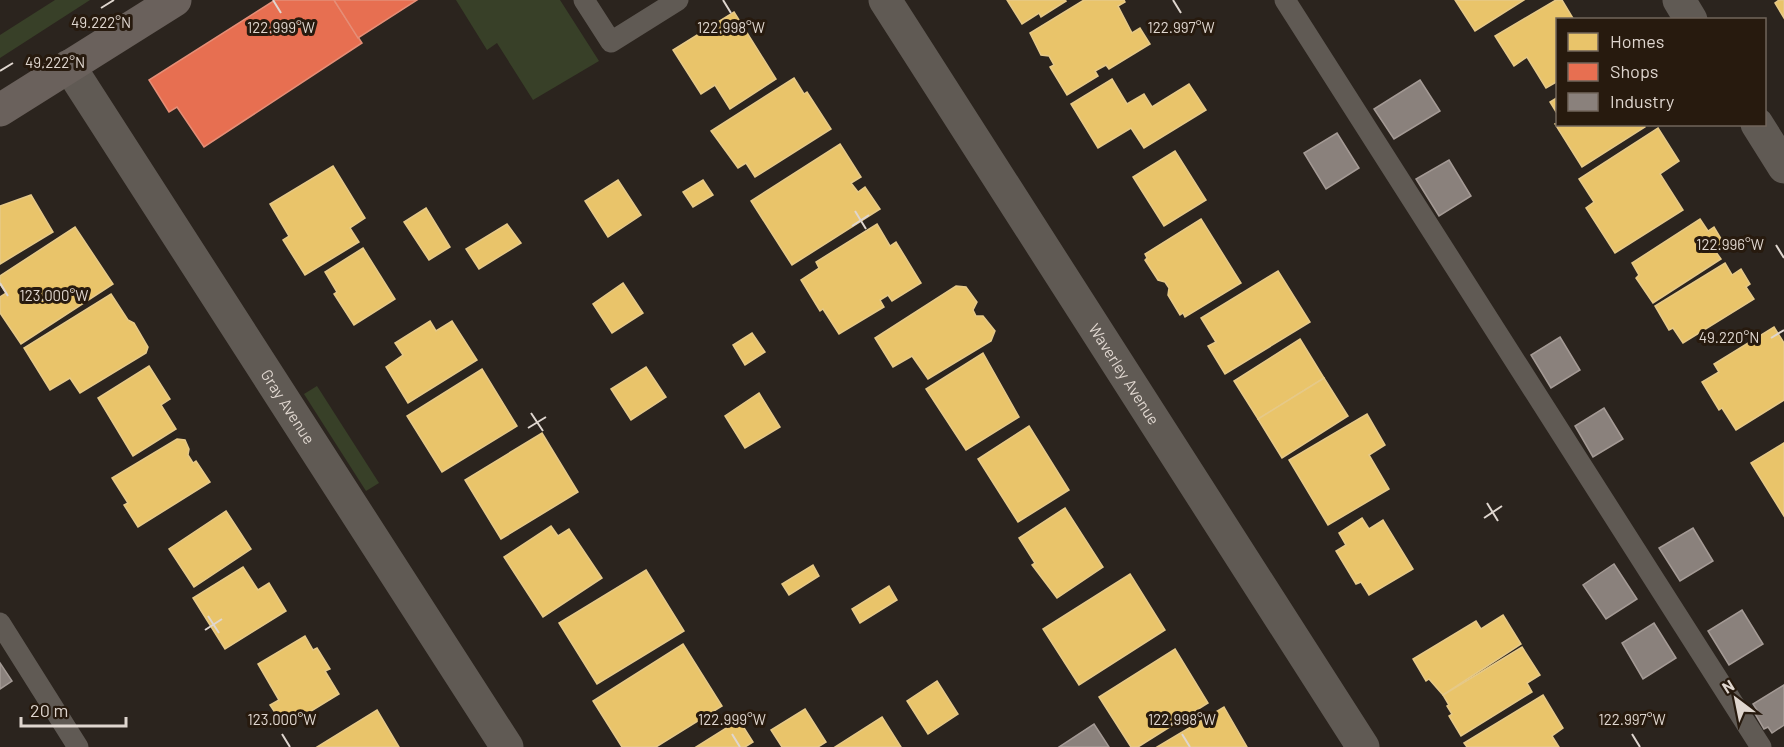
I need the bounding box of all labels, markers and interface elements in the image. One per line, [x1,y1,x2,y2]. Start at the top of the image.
text: 49.222°N [71,13,131,31]
text: 122.999°W [247,18,315,36]
text: 122.998°W [697,18,765,36]
text: 122.997°W [1147,18,1215,36]
legend [1556,18,1766,126]
text: Homes [1610,30,1664,52]
text: 49.222°N [25,53,85,71]
text: Shops [1610,60,1659,82]
text: Industry [1610,90,1674,112]
text: 122.996°W [1696,235,1764,253]
text: 123.000°W [20,286,88,304]
street label: Waverley Avenue [1085,320,1164,428]
text: 49.220°N [1699,328,1759,346]
street label: Gray Avenue [257,365,320,447]
north arrow [1706,669,1766,729]
text: N [1718,675,1737,697]
scale bar [21,690,126,728]
text: 20 m [30,699,68,721]
text: 123.000°W [248,710,316,728]
text: 122.999°W [698,710,766,728]
text: 122.998°W [1148,710,1216,728]
text: 122.997°W [1598,710,1666,728]

